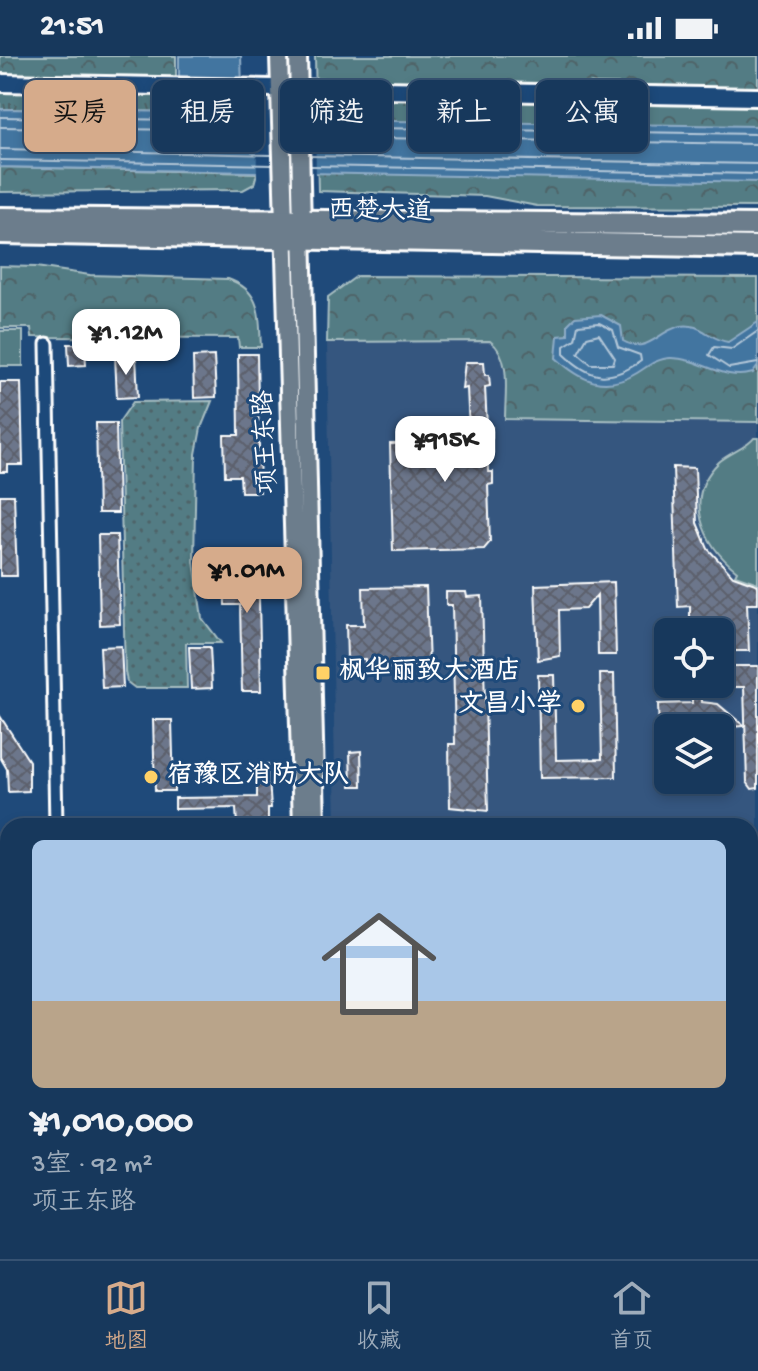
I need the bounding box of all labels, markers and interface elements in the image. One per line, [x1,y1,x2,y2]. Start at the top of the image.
text: 21:51 [40,11,104,46]
chip: 买房 [24,80,136,152]
chip: 租房 [152,80,264,152]
chip: 筛选 [280,80,392,152]
chip: 新上 [408,80,520,152]
chip: 公寓 [536,80,648,152]
street label: 西楚大道 [328,195,432,229]
pin: ¥1.12M [61,309,191,377]
text: ¥1.12M [90,319,162,350]
street label: 项王东路 [248,389,286,495]
pin: ¥915K [389,416,501,484]
text: ¥915K [413,426,477,457]
pin: ¥1.01M [182,547,312,615]
text: ¥1.01M [210,557,284,588]
map controls [654,618,734,794]
button: locate [654,618,734,698]
place label: 枫华丽致大酒店 [339,656,521,689]
marker: 枫华丽致大酒店 [314,664,332,682]
place label: 文昌小学 [458,689,562,722]
marker: 文昌小学 [569,697,587,715]
button: layers [654,714,734,794]
place label: 宿豫区消防大队 [167,760,349,793]
marker: 宿豫区消防大队 [142,768,160,786]
icon: home [307,892,451,1036]
text: ¥1,010,000 [32,1104,193,1144]
text: 3室 · 92 m² [32,1151,153,1182]
text: 项王东路 [32,1189,136,1220]
tab: 地图 [104,1276,148,1356]
tab: 收藏 [357,1276,401,1356]
tab: 首页 [610,1276,654,1356]

